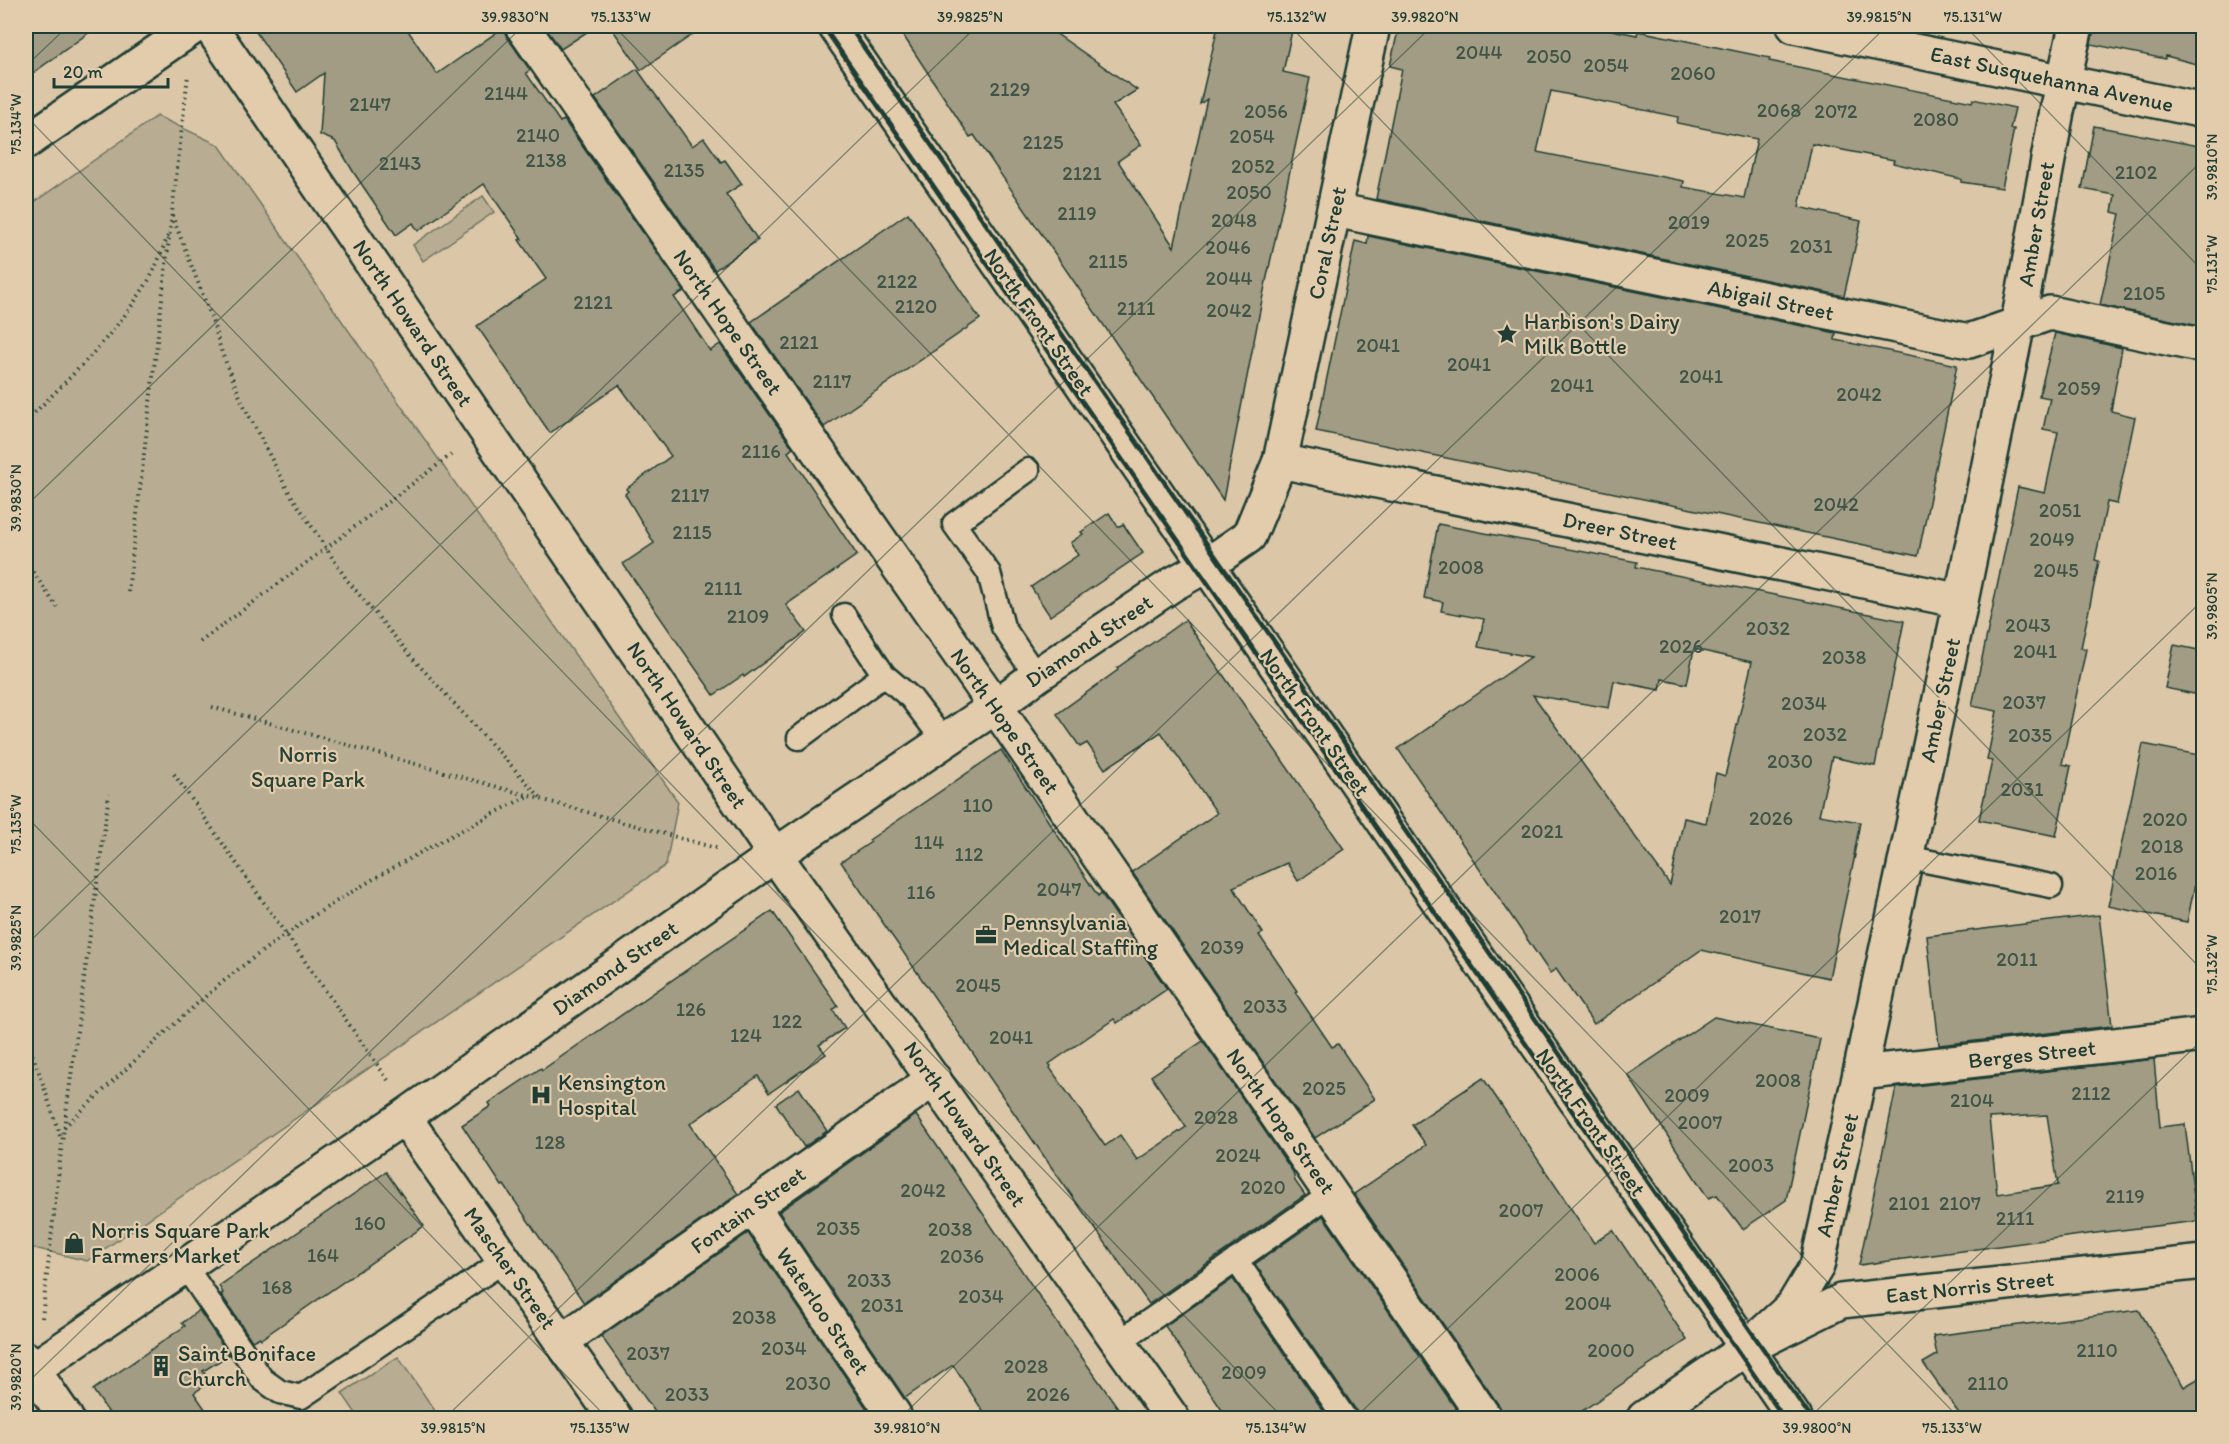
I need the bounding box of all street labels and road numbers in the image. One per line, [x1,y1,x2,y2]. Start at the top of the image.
street label: East Susquehanna Avenue [1928,40,2176,118]
street label: Amber Street [2012,159,2060,289]
street label: Coral Street [1302,184,1352,302]
street label: North Howard Street [347,234,479,412]
street label: North Front Street [978,243,1100,401]
street label: North Hope Street [668,244,788,400]
street label: Abigail Street [1706,273,1836,327]
street label: Dreer Street [1560,506,1680,556]
street label: Diamond Street [1020,589,1158,693]
street label: Amber Street [1914,635,1966,765]
street label: North Howard Street [621,636,753,814]
street label: North Hope Street [945,643,1065,799]
street label: North Front Street [1254,643,1376,801]
street label: Diamond Street [547,915,683,1021]
street label: Berges Street [1967,1034,2097,1074]
street label: North Howard Street [898,1036,1032,1212]
street label: North Hope Street [1221,1043,1341,1199]
street label: North Front Street [1530,1043,1652,1201]
street label: Amber Street [1810,1110,1864,1240]
street label: Fontain Street [685,1160,811,1260]
street label: Mascher Street [458,1202,562,1334]
street label: Waterloo Street [770,1242,876,1380]
street label: East Norris Street [1885,1265,2055,1309]

